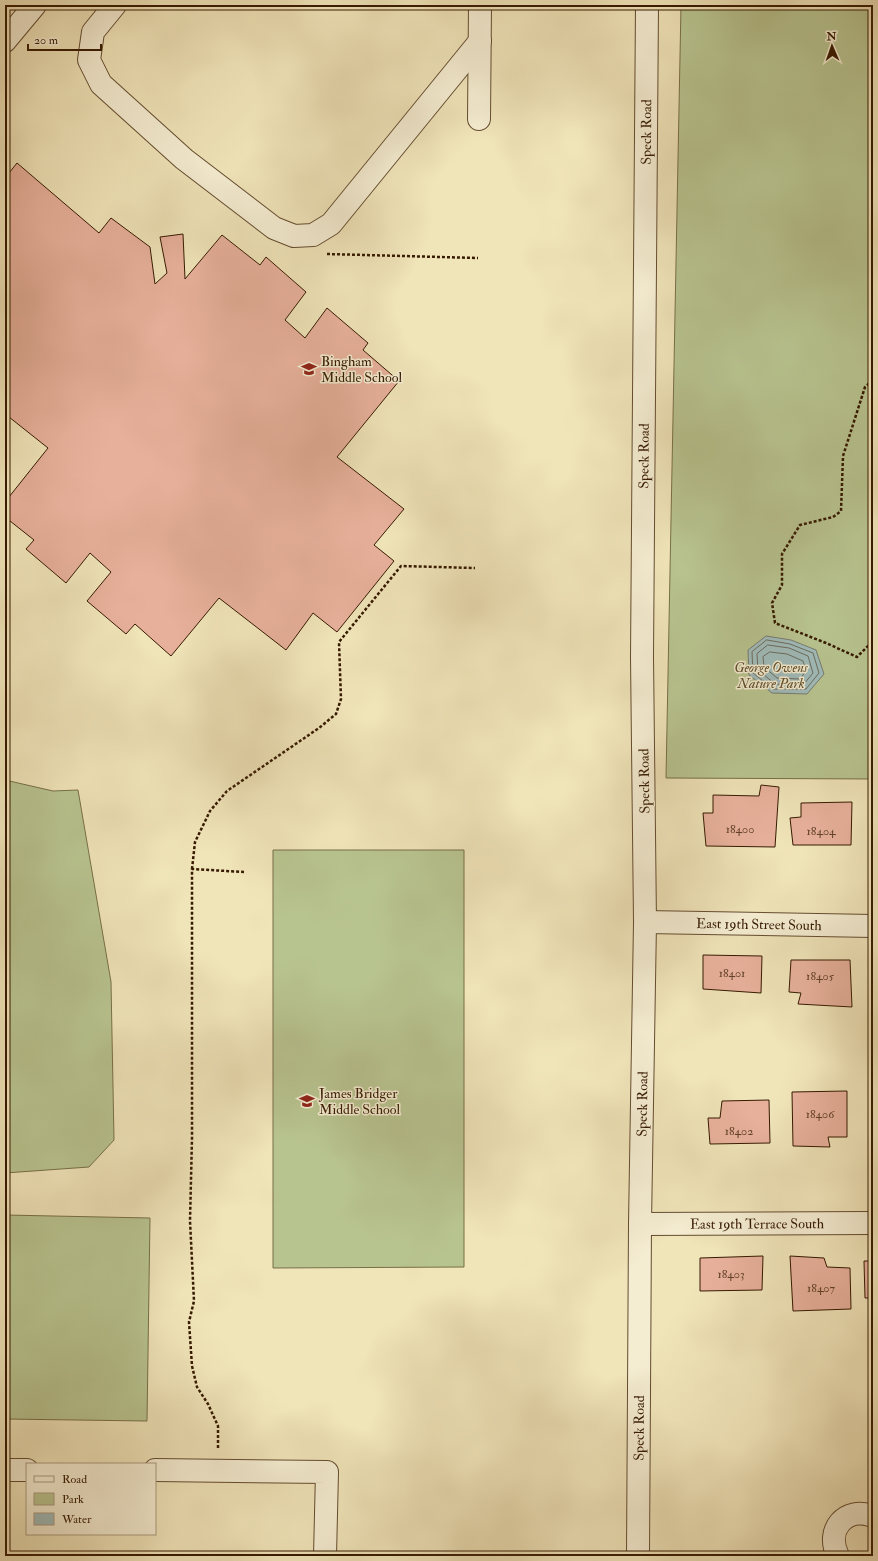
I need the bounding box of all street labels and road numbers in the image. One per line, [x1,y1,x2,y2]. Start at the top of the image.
street label: Speck Road [638,99,656,165]
street label: Speck Road [635,423,653,489]
street label: Speck Road [635,748,655,814]
street label: East 19th Street South [696,915,823,934]
street label: Speck Road [633,1071,652,1137]
street label: East 19th Terrace South [690,1215,825,1233]
street label: Speck Road [631,1395,649,1461]

